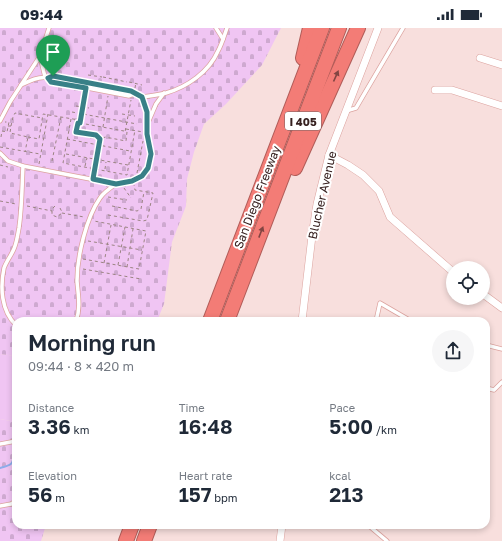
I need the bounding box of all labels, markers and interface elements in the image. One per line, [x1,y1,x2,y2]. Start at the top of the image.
text: 09:44 [20,5,63,23]
pin [36,35,70,76]
icon: arrive [42,41,64,63]
one-way arrow [333,70,339,81]
road number: I 405 [285,112,321,130]
street label: San Diego Freeway [230,143,284,251]
street label: Blucher Avenue [305,149,339,241]
one-way arrow [259,226,265,238]
map controls [446,261,490,305]
button: locate [446,261,490,305]
text: Morning run [28,329,156,356]
button: share [432,330,474,372]
text: 09:44 · 8 × 420 m [28,358,134,374]
text: Distance [28,401,74,414]
text: Time [179,401,205,414]
text: Pace [329,401,355,414]
text: 3.36 [28,414,71,438]
text: 16:48 [179,414,233,438]
text: 5:00 [329,414,373,438]
text: km [71,423,90,436]
text: /km [373,423,397,436]
text: Elevation [28,469,77,482]
text: Heart rate [179,469,232,482]
text: kcal [329,469,351,482]
text: 56 [28,482,52,506]
text: 157 [179,482,212,506]
text: 213 [329,482,363,506]
text: m [52,491,65,504]
text: bpm [212,491,238,504]

